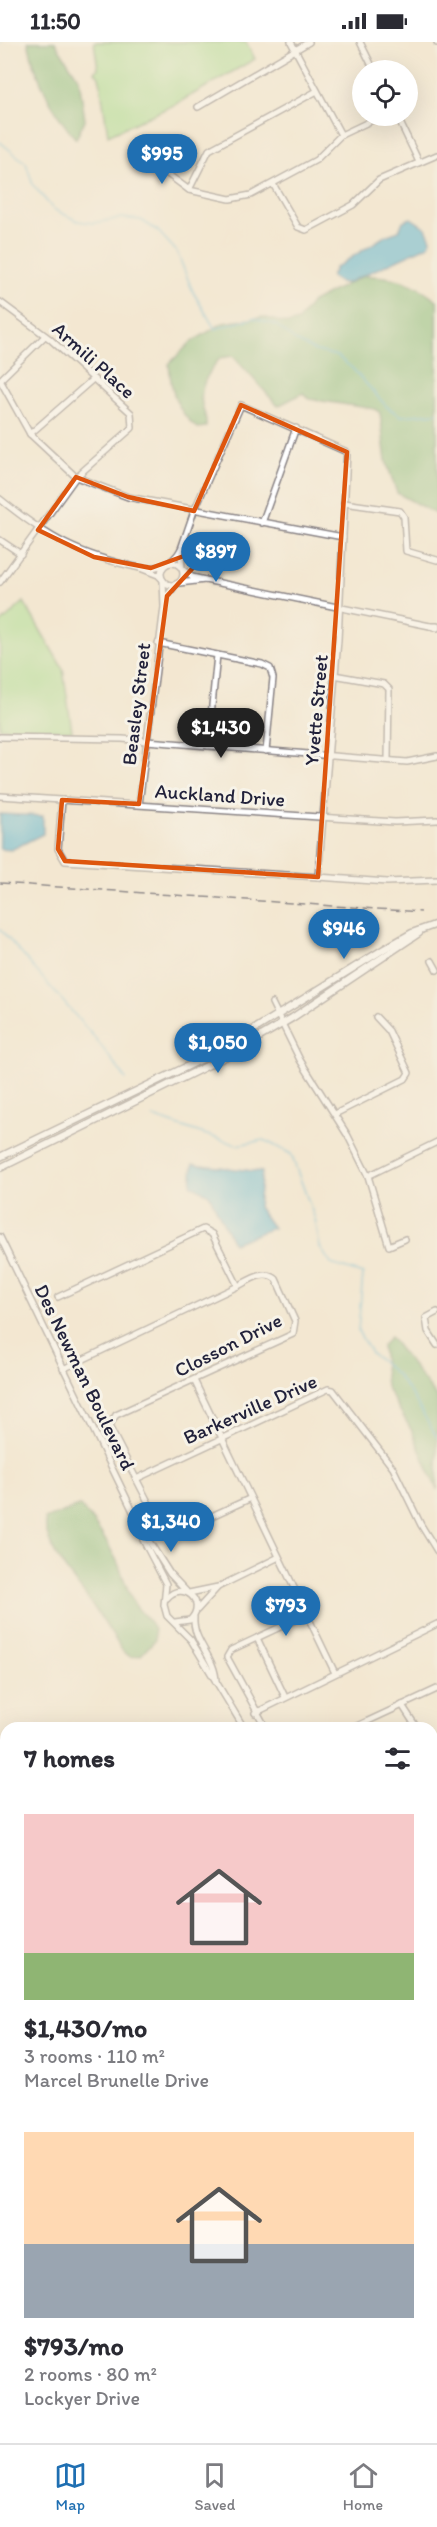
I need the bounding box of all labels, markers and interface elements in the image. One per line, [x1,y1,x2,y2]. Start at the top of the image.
text: 11:50 [30,8,81,35]
map controls [352,60,418,126]
button: locate [352,60,418,126]
pin: $995 [126,134,198,185]
text: $995 [141,141,183,165]
street label: Armili Place [48,317,140,403]
pin: $897 [180,532,252,583]
text: $897 [195,539,237,563]
street label: Beasley Street [117,641,155,767]
street label: Yvette Street [299,653,333,767]
pin: $1,430 [172,708,270,759]
text: $1,430 [191,715,251,739]
street label: Auckland Drive [154,778,286,812]
pin: $946 [308,909,380,960]
text: $946 [322,916,366,940]
pin: $1,050 [169,1023,267,1074]
text: $1,050 [188,1030,248,1054]
street label: Des Newman Boulevard [30,1280,141,1474]
street label: Closson Drive [170,1308,286,1382]
street label: Barkerville Drive [179,1369,321,1449]
pin: $1,340 [122,1502,220,1553]
text: $1,340 [141,1509,201,1533]
pin: $793 [250,1586,322,1637]
text: $793 [265,1593,307,1617]
text: 7 homes [24,1742,115,1774]
icon: filters [381,1742,414,1775]
icon: home [165,1853,273,1961]
text: $1,430/mo [24,2012,147,2044]
text: 3 rooms · 110 m² [24,2044,165,2068]
text: Marcel Brunelle Drive [24,2068,209,2092]
icon: home [165,2171,273,2279]
text: $793/mo [24,2330,124,2362]
text: 2 rooms · 80 m² [24,2362,157,2386]
text: Lockyer Drive [24,2386,140,2410]
tab: Map [54,2459,87,2514]
tab: Saved [194,2459,235,2514]
tab: Home [343,2459,383,2514]

